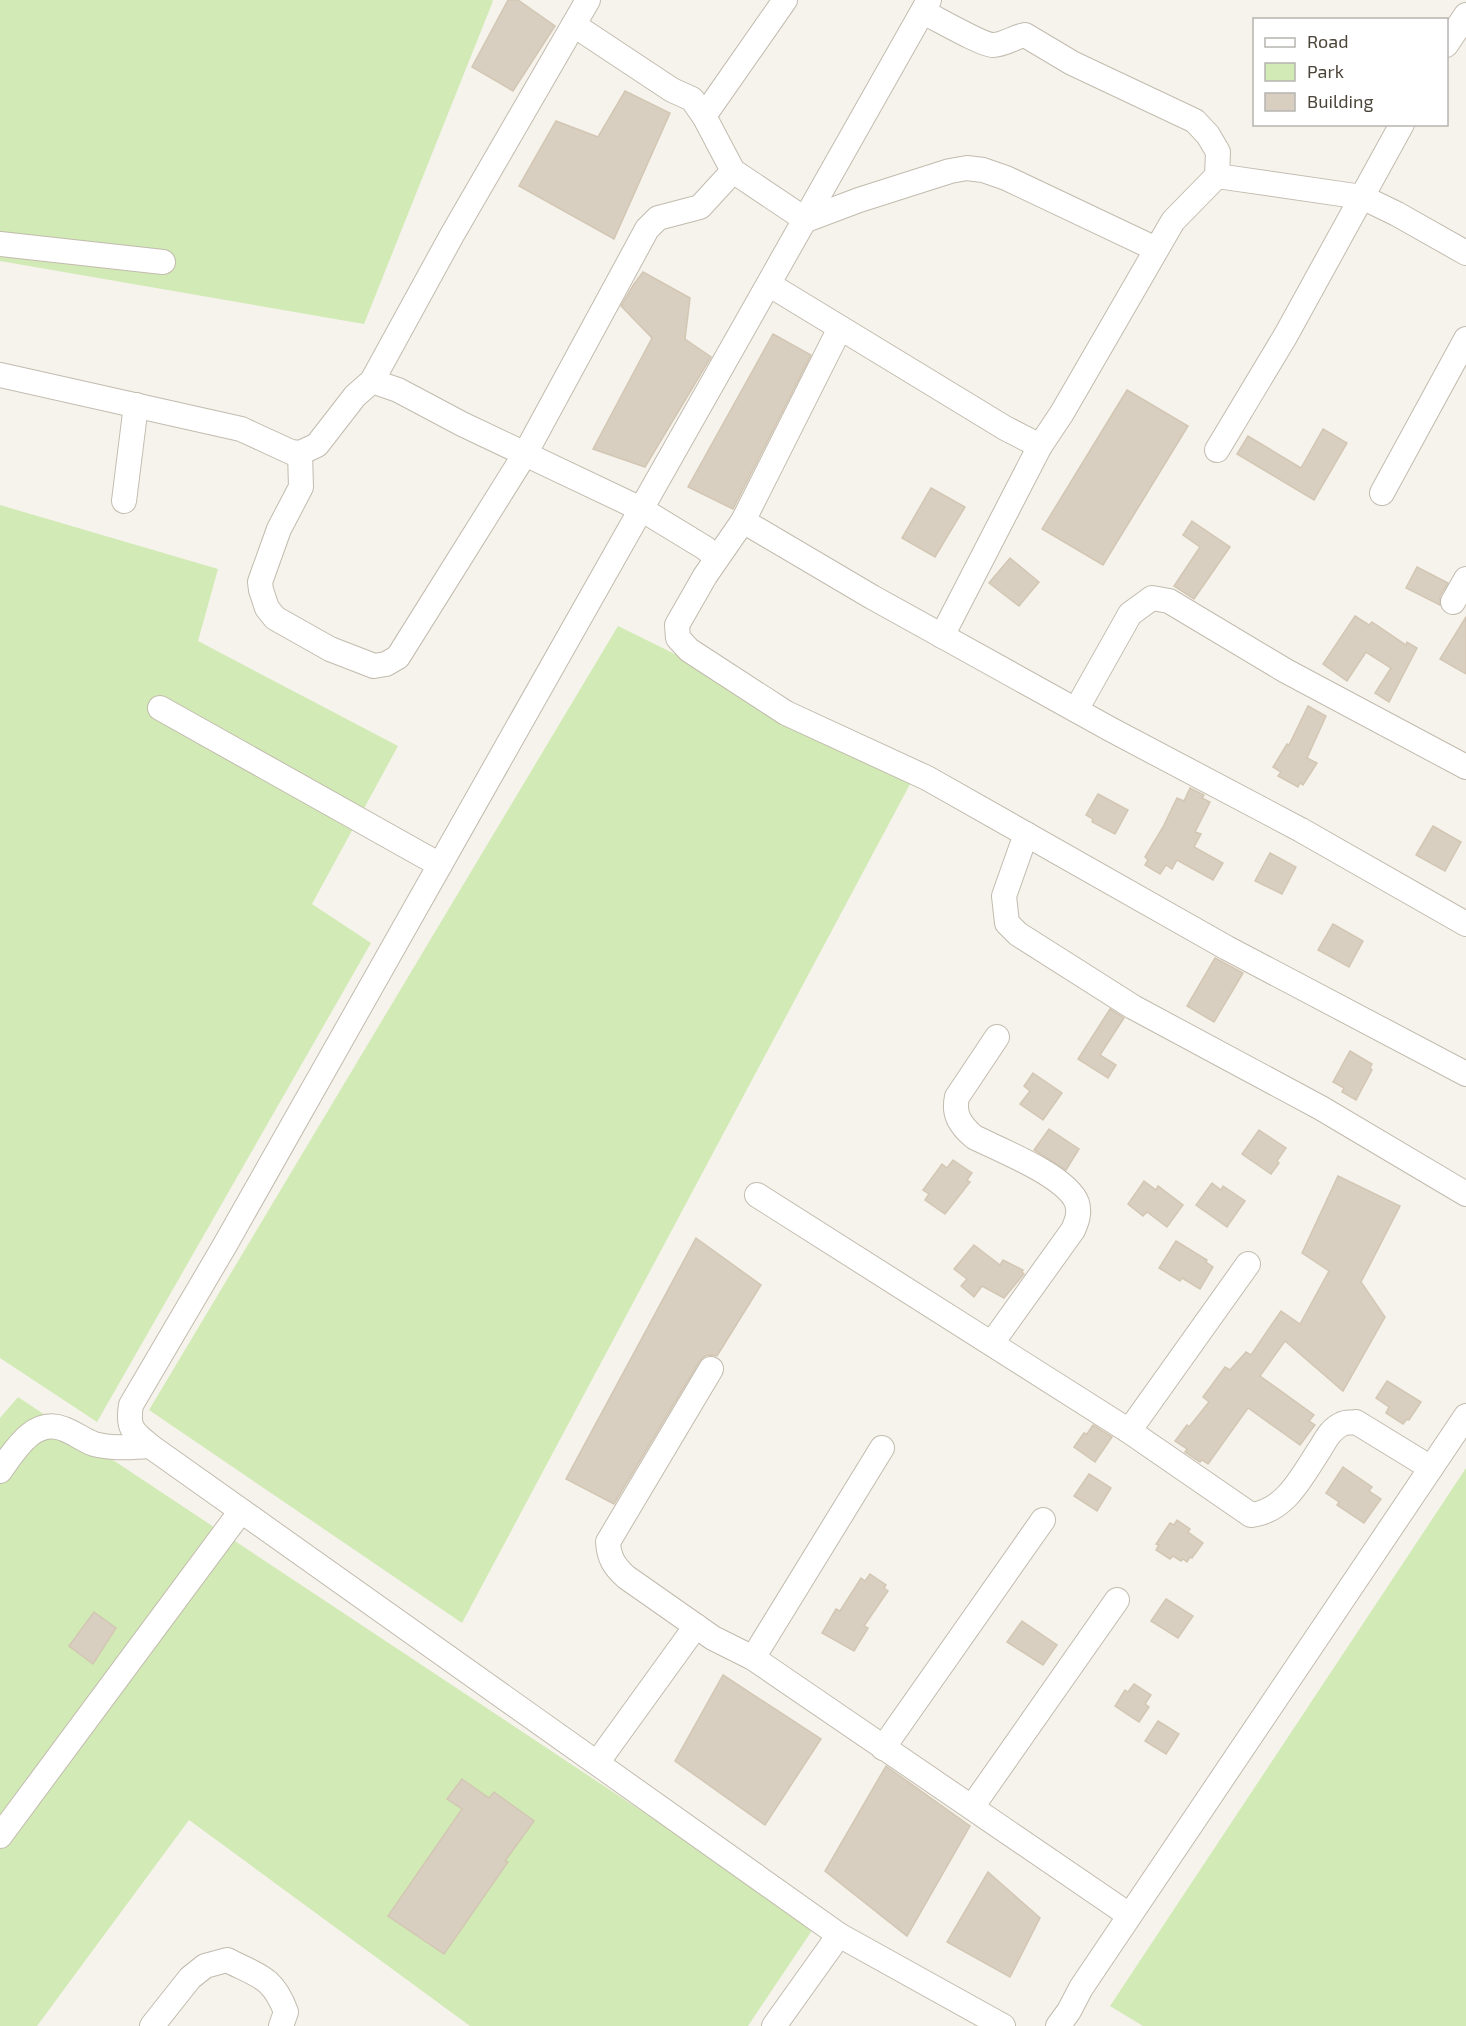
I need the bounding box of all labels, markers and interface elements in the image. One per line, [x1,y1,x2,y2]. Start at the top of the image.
legend [1253,18,1448,126]
text: Road [1307,30,1348,52]
text: Park [1307,60,1344,82]
text: Building [1307,90,1374,112]

